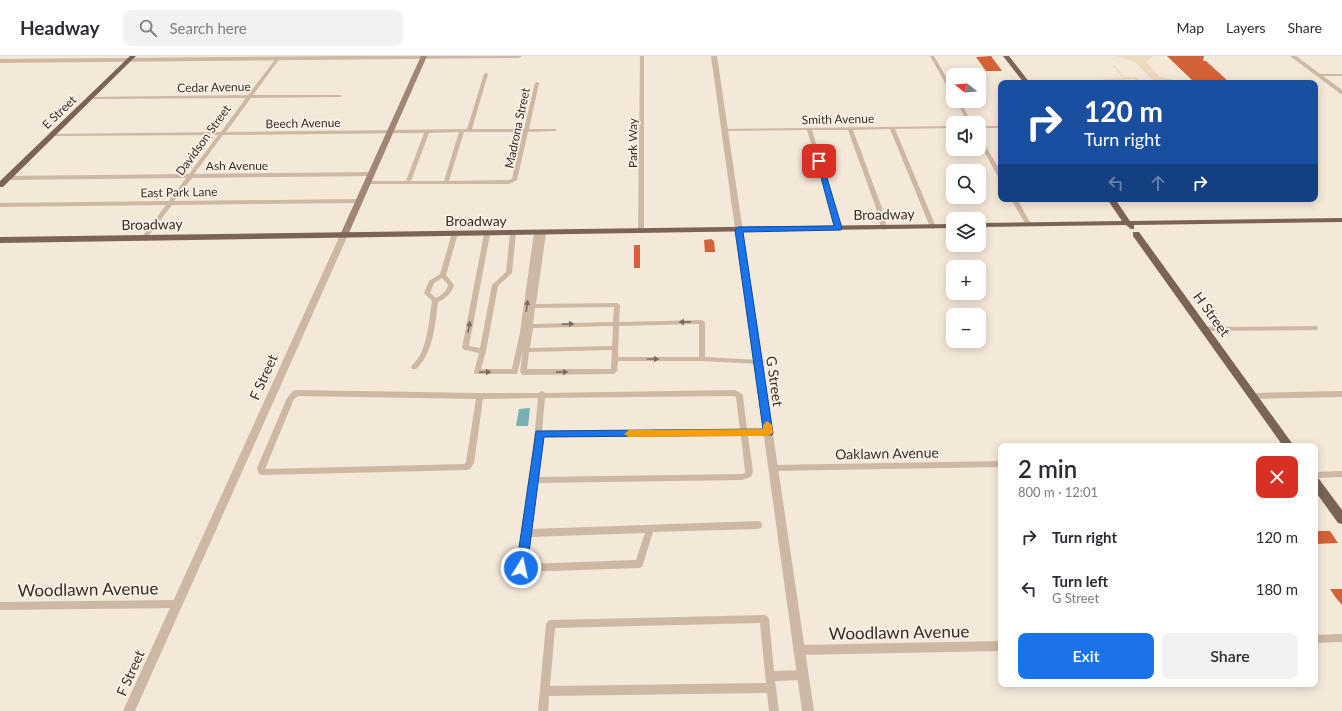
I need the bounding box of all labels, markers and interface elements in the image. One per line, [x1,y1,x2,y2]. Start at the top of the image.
search box [123,10,403,46]
text: Headway [20,16,99,39]
icon: search [137,17,159,39]
text: Search here [169,19,247,37]
text: Map [1176,19,1204,36]
text: Layers [1226,19,1266,36]
text: Share [1288,19,1322,36]
north arrow [946,68,986,108]
map controls [946,68,986,348]
street label: Cedar Avenue [177,79,251,95]
street label: Madrona Street [501,86,533,170]
street label: E Street [39,92,80,132]
text: 120 m [1084,94,1163,128]
icon: right [1018,96,1070,148]
street label: Davidson Street [172,101,234,178]
street label: Smith Avenue [802,111,874,127]
street label: Beech Avenue [265,115,341,131]
button: sound [946,116,986,156]
street label: Park Way [625,117,640,168]
text: Turn right [1084,128,1161,150]
pin [802,144,836,178]
icon: arrive [808,150,830,172]
street label: Ash Avenue [206,158,268,173]
button: search [946,164,986,204]
icon: left [1105,172,1127,194]
icon: ahead [1147,172,1169,194]
icon: right [1189,172,1211,194]
street label: East Park Lane [140,184,218,200]
street label: Broadway [853,205,916,223]
street label: Broadway [445,212,507,229]
button: layers [946,212,986,252]
street label: Broadway [121,215,184,233]
button: + [946,260,986,300]
street label: H Street [1190,288,1234,340]
one-way arrow [524,300,530,312]
button: − [946,308,986,348]
one-way arrow [678,319,691,325]
one-way arrow [466,321,472,333]
one-way arrow [562,321,574,328]
street label: F Street [245,352,281,402]
street label: G Street [763,355,787,407]
one-way arrow [647,356,660,362]
one-way arrow [556,368,568,375]
one-way arrow [479,369,492,375]
street label: Oaklawn Avenue [835,444,939,462]
text: 2 min [1018,454,1077,483]
button: close [1256,456,1298,498]
text: 800 m · 12:01 [1018,484,1098,500]
icon: right [1018,526,1040,548]
text: Turn right [1052,528,1117,546]
text: 120 m [1256,528,1298,546]
position arrow [500,547,542,589]
text: Turn left [1052,572,1108,590]
street label: Woodlawn Avenue [17,577,159,601]
icon: left [1018,578,1040,600]
text: 180 m [1256,580,1298,598]
text: G Street [1052,590,1099,606]
street label: Woodlawn Avenue [828,620,970,644]
button: Exit [1018,633,1154,679]
button: Share [1162,633,1298,679]
street label: F Street [112,648,148,698]

